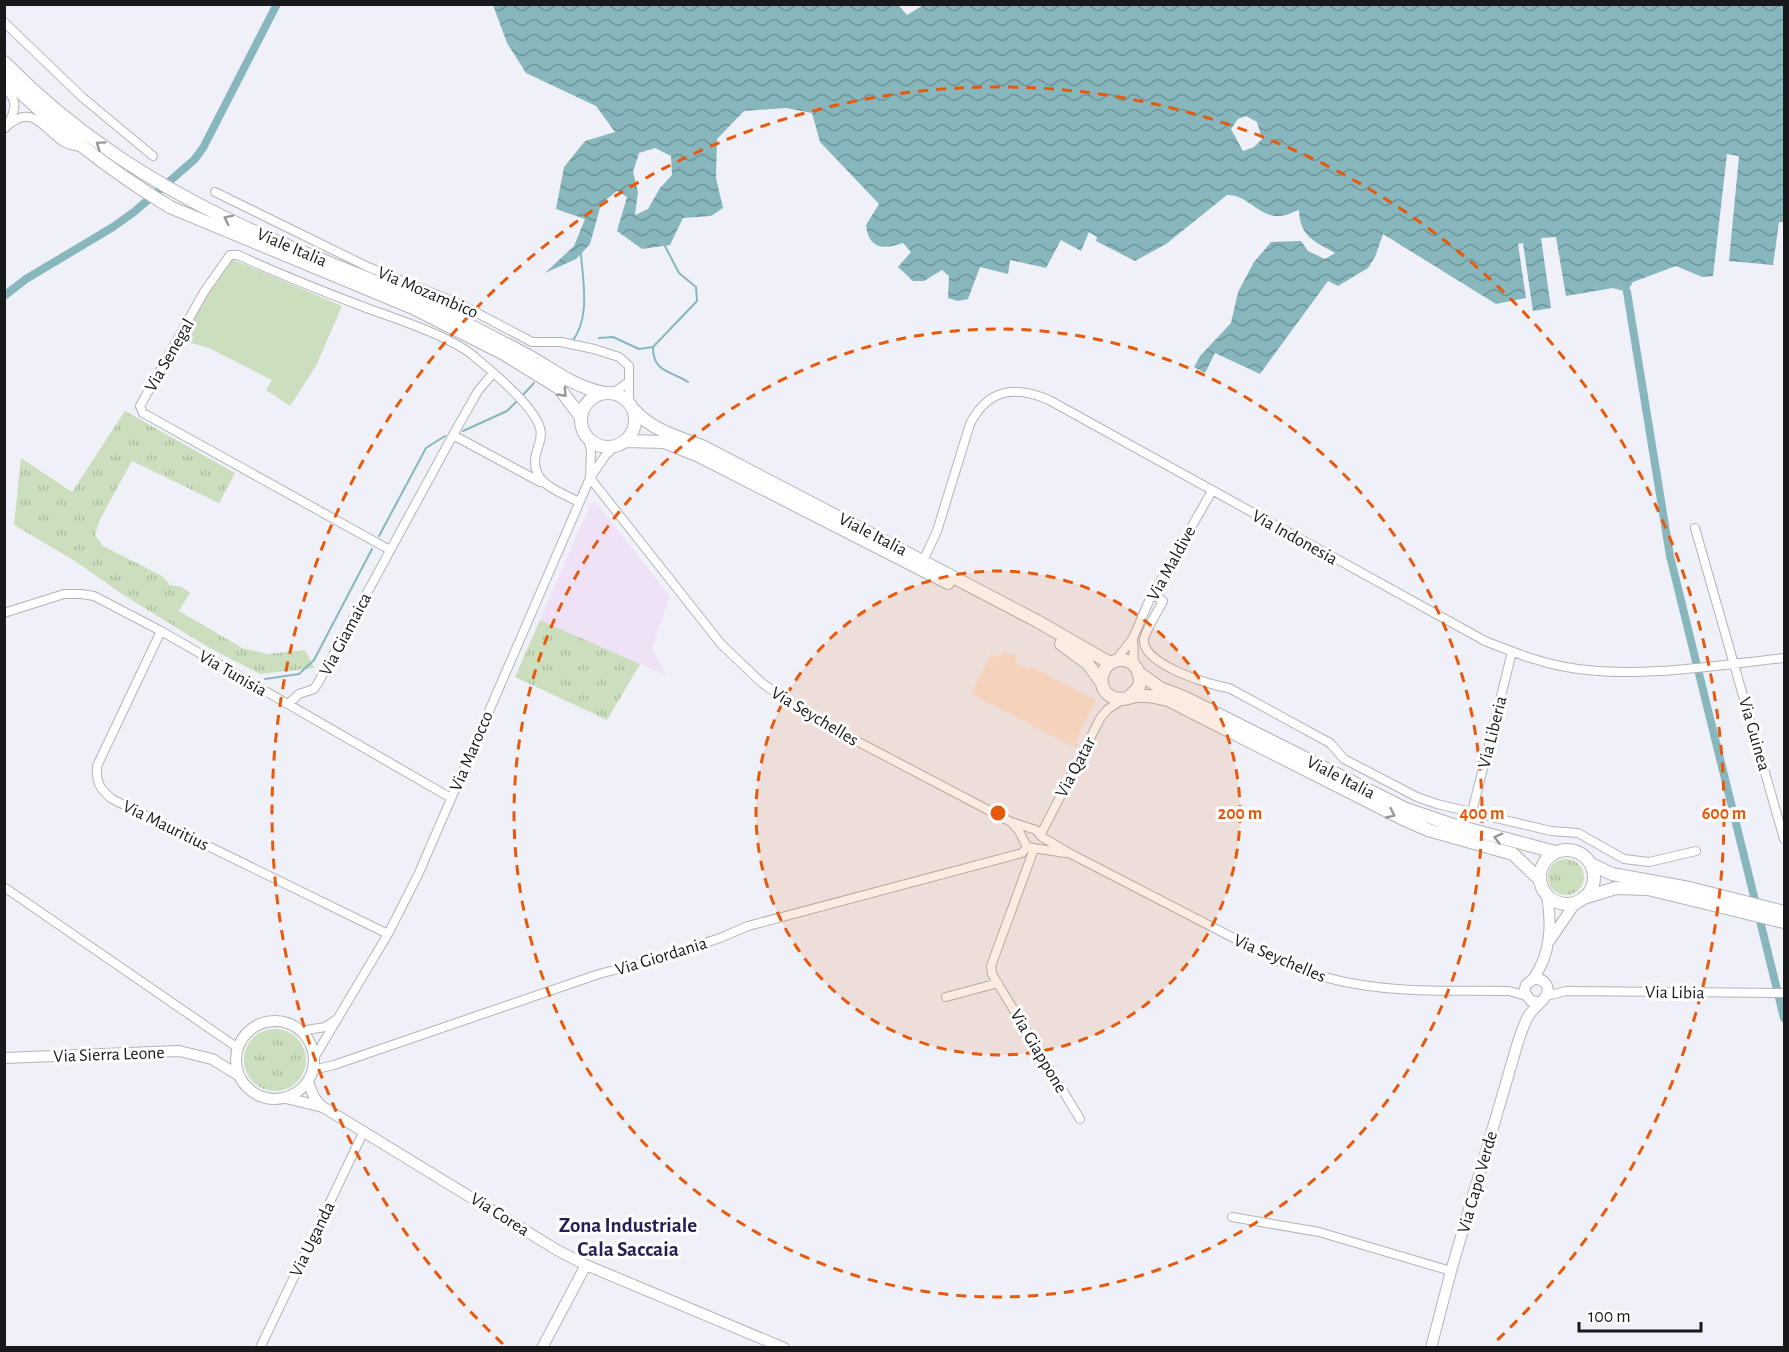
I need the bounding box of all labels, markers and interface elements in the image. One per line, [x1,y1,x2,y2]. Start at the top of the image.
one-way arrow [95,141,106,152]
one-way arrow [223,214,234,226]
street label: Viale Italia [254,225,329,271]
street label: Via Mozambico [375,264,481,322]
street label: Via Senegal [142,316,198,395]
one-way arrow [556,387,567,397]
street label: Via Indonesia [1249,507,1340,569]
street label: Viale Italia [835,510,910,560]
street label: Via Maldive [1144,523,1200,604]
street label: Via Giamaica [317,590,375,679]
street label: Via Tunisia [195,647,270,700]
street label: Via Seychelles [768,684,861,750]
street label: Via Liberia [1475,694,1511,770]
street label: Via Guinea [1735,695,1773,773]
street label: Via Marocco [447,708,497,794]
street label: Via Qatar [1053,734,1099,801]
street label: Viale Italia [1303,753,1378,803]
street label: Via Mauritius [120,797,211,854]
centre of rings [988,803,1008,823]
text: 200 m [1218,805,1262,823]
text: 400 m [1459,805,1505,823]
text: 600 m [1702,805,1746,823]
one-way arrow [1384,806,1395,818]
one-way arrow [1493,832,1503,845]
street label: Via Seychelles [1231,931,1328,986]
street label: Via Giordania [613,934,709,979]
street label: Via Libia [1645,983,1705,1003]
street label: Via Giappone [1006,1007,1070,1096]
street label: Via Sierra Leone [53,1044,165,1066]
street label: Via Capo Verde [1455,1129,1501,1235]
street label: Via Corea [467,1190,532,1240]
street label: Via Uganda [287,1199,339,1280]
district label: Zona Industriale Cala Saccaia [559,1215,697,1260]
scale bar [1579,1295,1700,1333]
text: 100 m [1588,1308,1631,1326]

